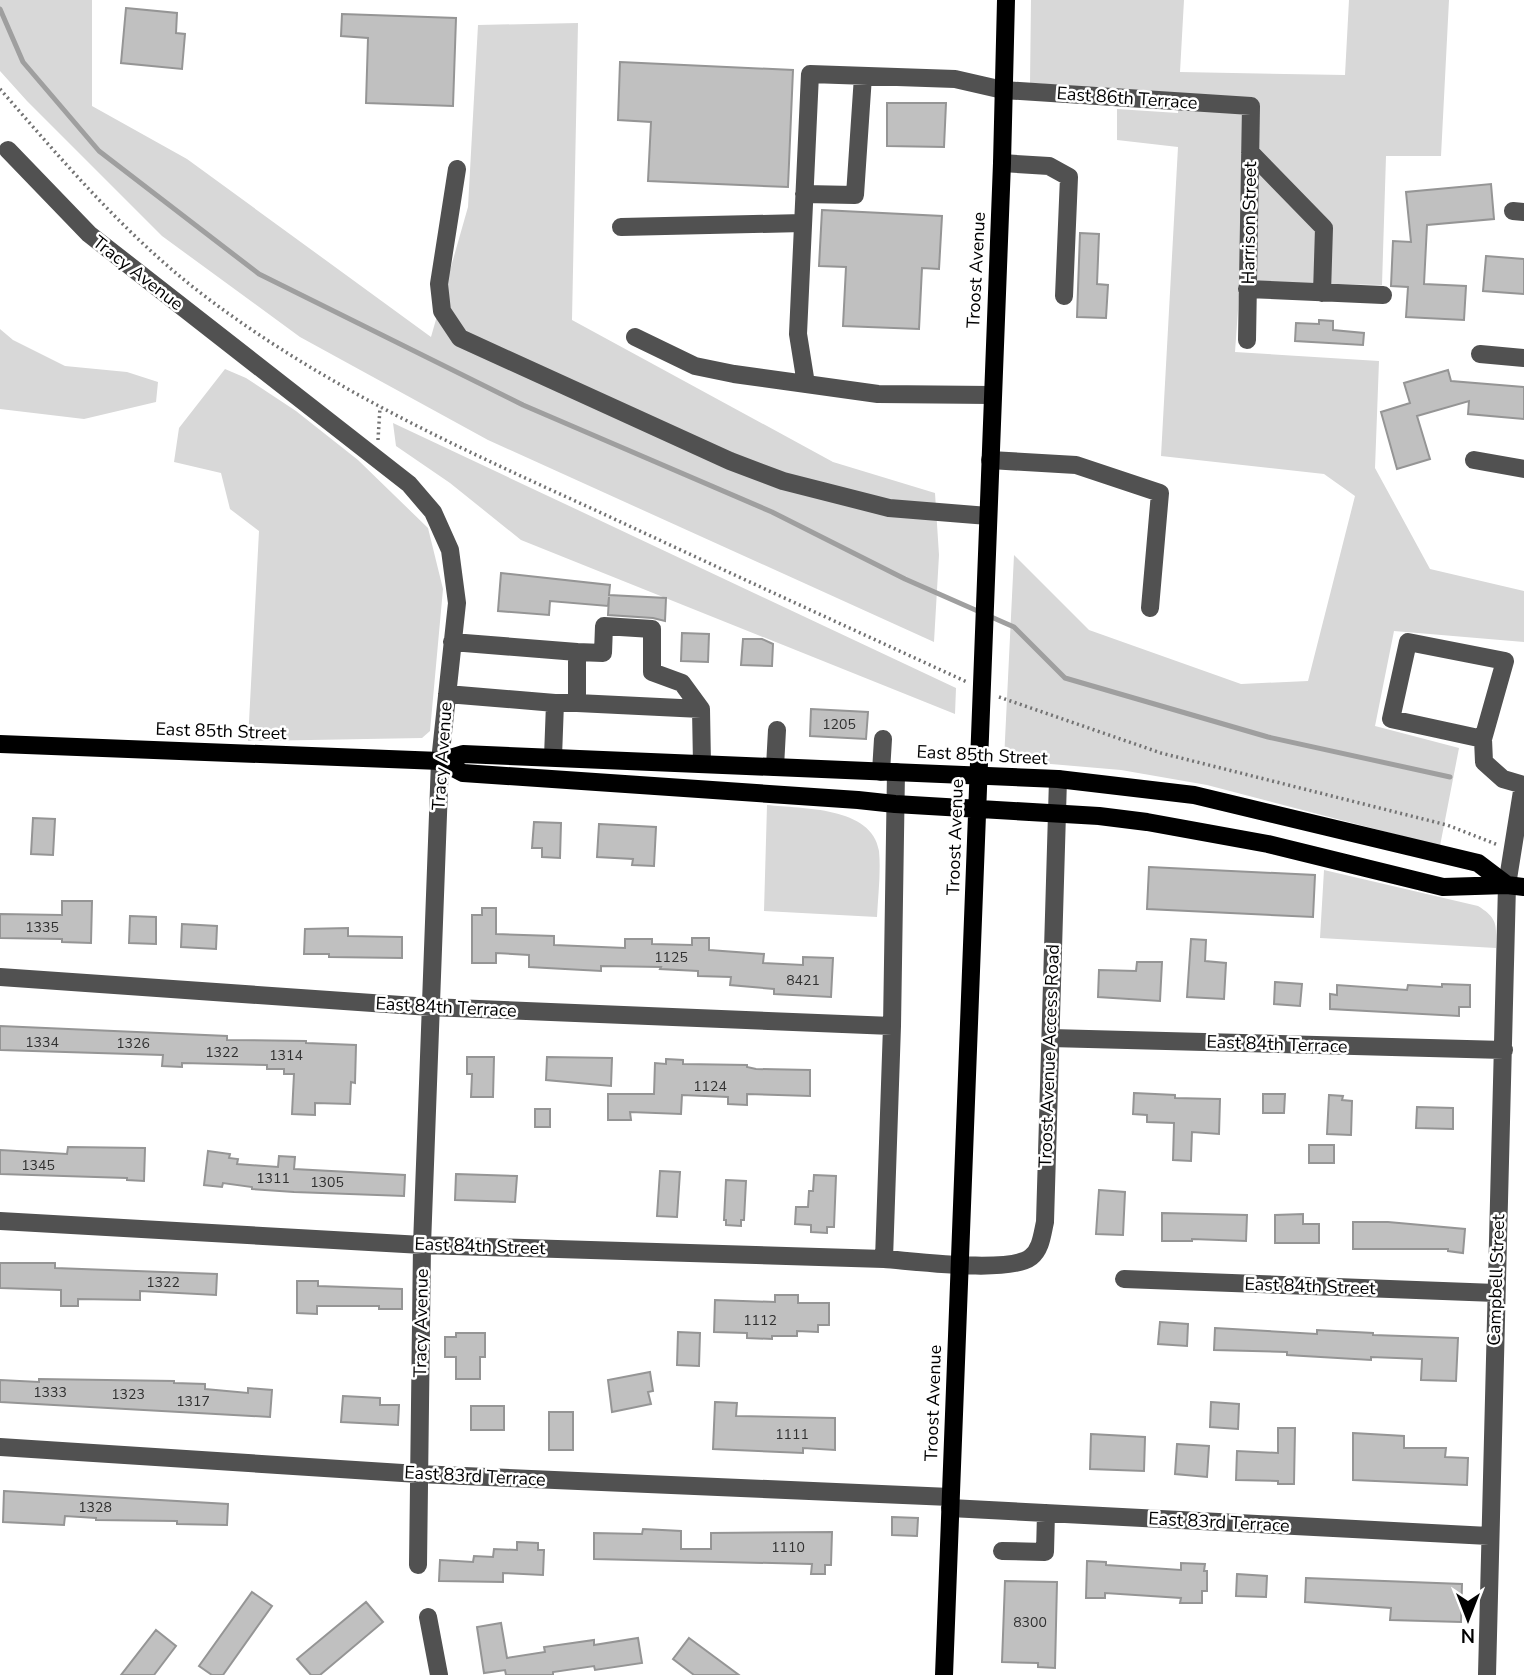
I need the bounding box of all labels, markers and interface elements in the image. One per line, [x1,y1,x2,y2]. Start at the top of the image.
street label: East 86th Terrace [1056,81,1198,115]
street label: Harrison Street [1236,161,1262,285]
street label: Troost Avenue [961,211,991,329]
street label: Tracy Avenue [88,230,188,316]
street label: Tracy Avenue [426,701,458,811]
house number: 1205 [822,715,856,734]
street label: East 85th Street [155,717,288,745]
street label: East 85th Street [916,740,1049,770]
street label: Troost Avenue [941,778,969,896]
house number: 1335 [25,918,59,937]
street label: Troost Avenue Access Road [1033,944,1065,1168]
house number: 1125 [654,948,688,967]
house number: 8421 [786,971,820,990]
street label: East 84th Terrace [375,991,517,1023]
street label: East 84th Terrace [1206,1030,1348,1058]
house number: 1334 [25,1033,59,1052]
house number: 1326 [116,1034,150,1053]
house number: 1322 [205,1043,239,1062]
house number: 1314 [269,1046,303,1065]
house number: 1124 [693,1077,727,1096]
house number: 1345 [21,1156,55,1175]
house number: 1311 [256,1169,290,1188]
house number: 1305 [310,1173,344,1192]
street label: Campbell Street [1482,1213,1510,1346]
street label: East 84th Street [414,1232,547,1260]
street label: Tracy Avenue [408,1268,434,1378]
street label: East 84th Street [1244,1272,1377,1300]
house number: 1322 [146,1273,180,1292]
house number: 1112 [743,1311,777,1330]
street label: Troost Avenue [919,1344,947,1462]
house number: 1333 [33,1383,67,1402]
house number: 1323 [111,1385,145,1404]
house number: 1317 [176,1392,210,1411]
house number: 1111 [775,1425,809,1444]
street label: East 83rd Terrace [404,1460,546,1492]
house number: 1328 [78,1498,112,1517]
street label: East 83rd Terrace [1148,1506,1290,1538]
house number: 1110 [771,1538,805,1557]
north arrow [1433,1584,1503,1654]
house number: 8300 [1013,1613,1047,1632]
text: N [1461,1622,1475,1648]

